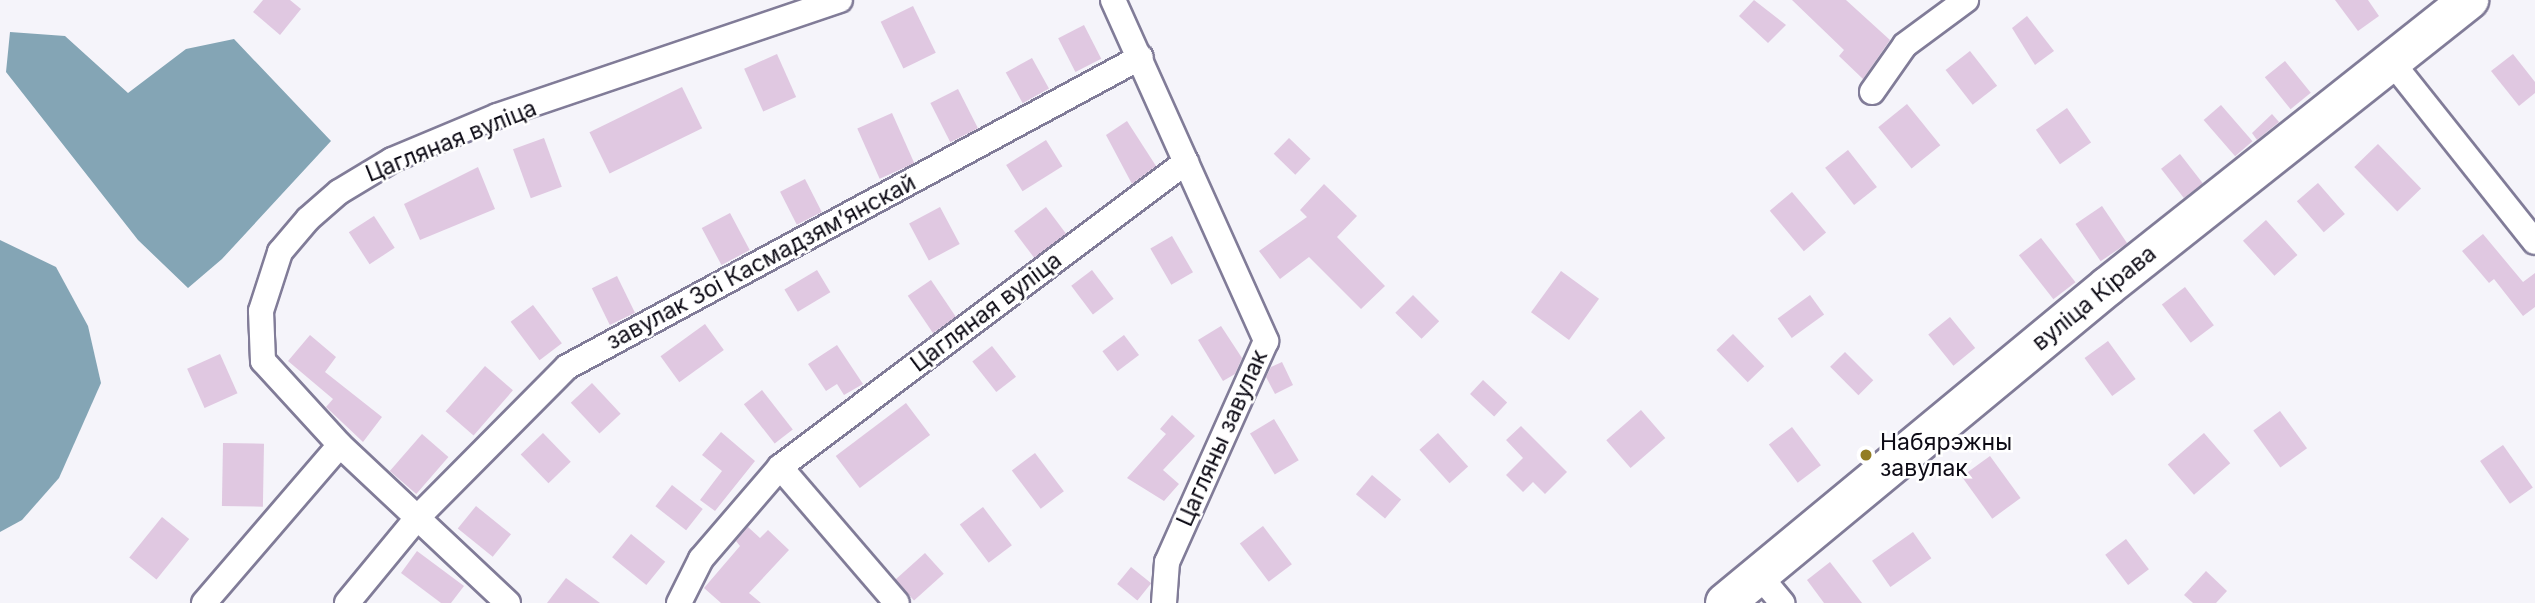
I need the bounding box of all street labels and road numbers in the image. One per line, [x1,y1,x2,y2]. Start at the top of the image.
street label: Цагляная вуліца [362,94,540,188]
street label: завулак Зоі Касмадзямʼянскай [602,169,920,355]
street label: вуліца Кірава [2027,240,2161,356]
street label: Цагляная вуліца [905,246,1067,378]
street label: Цагляны завулак [1171,345,1273,531]

